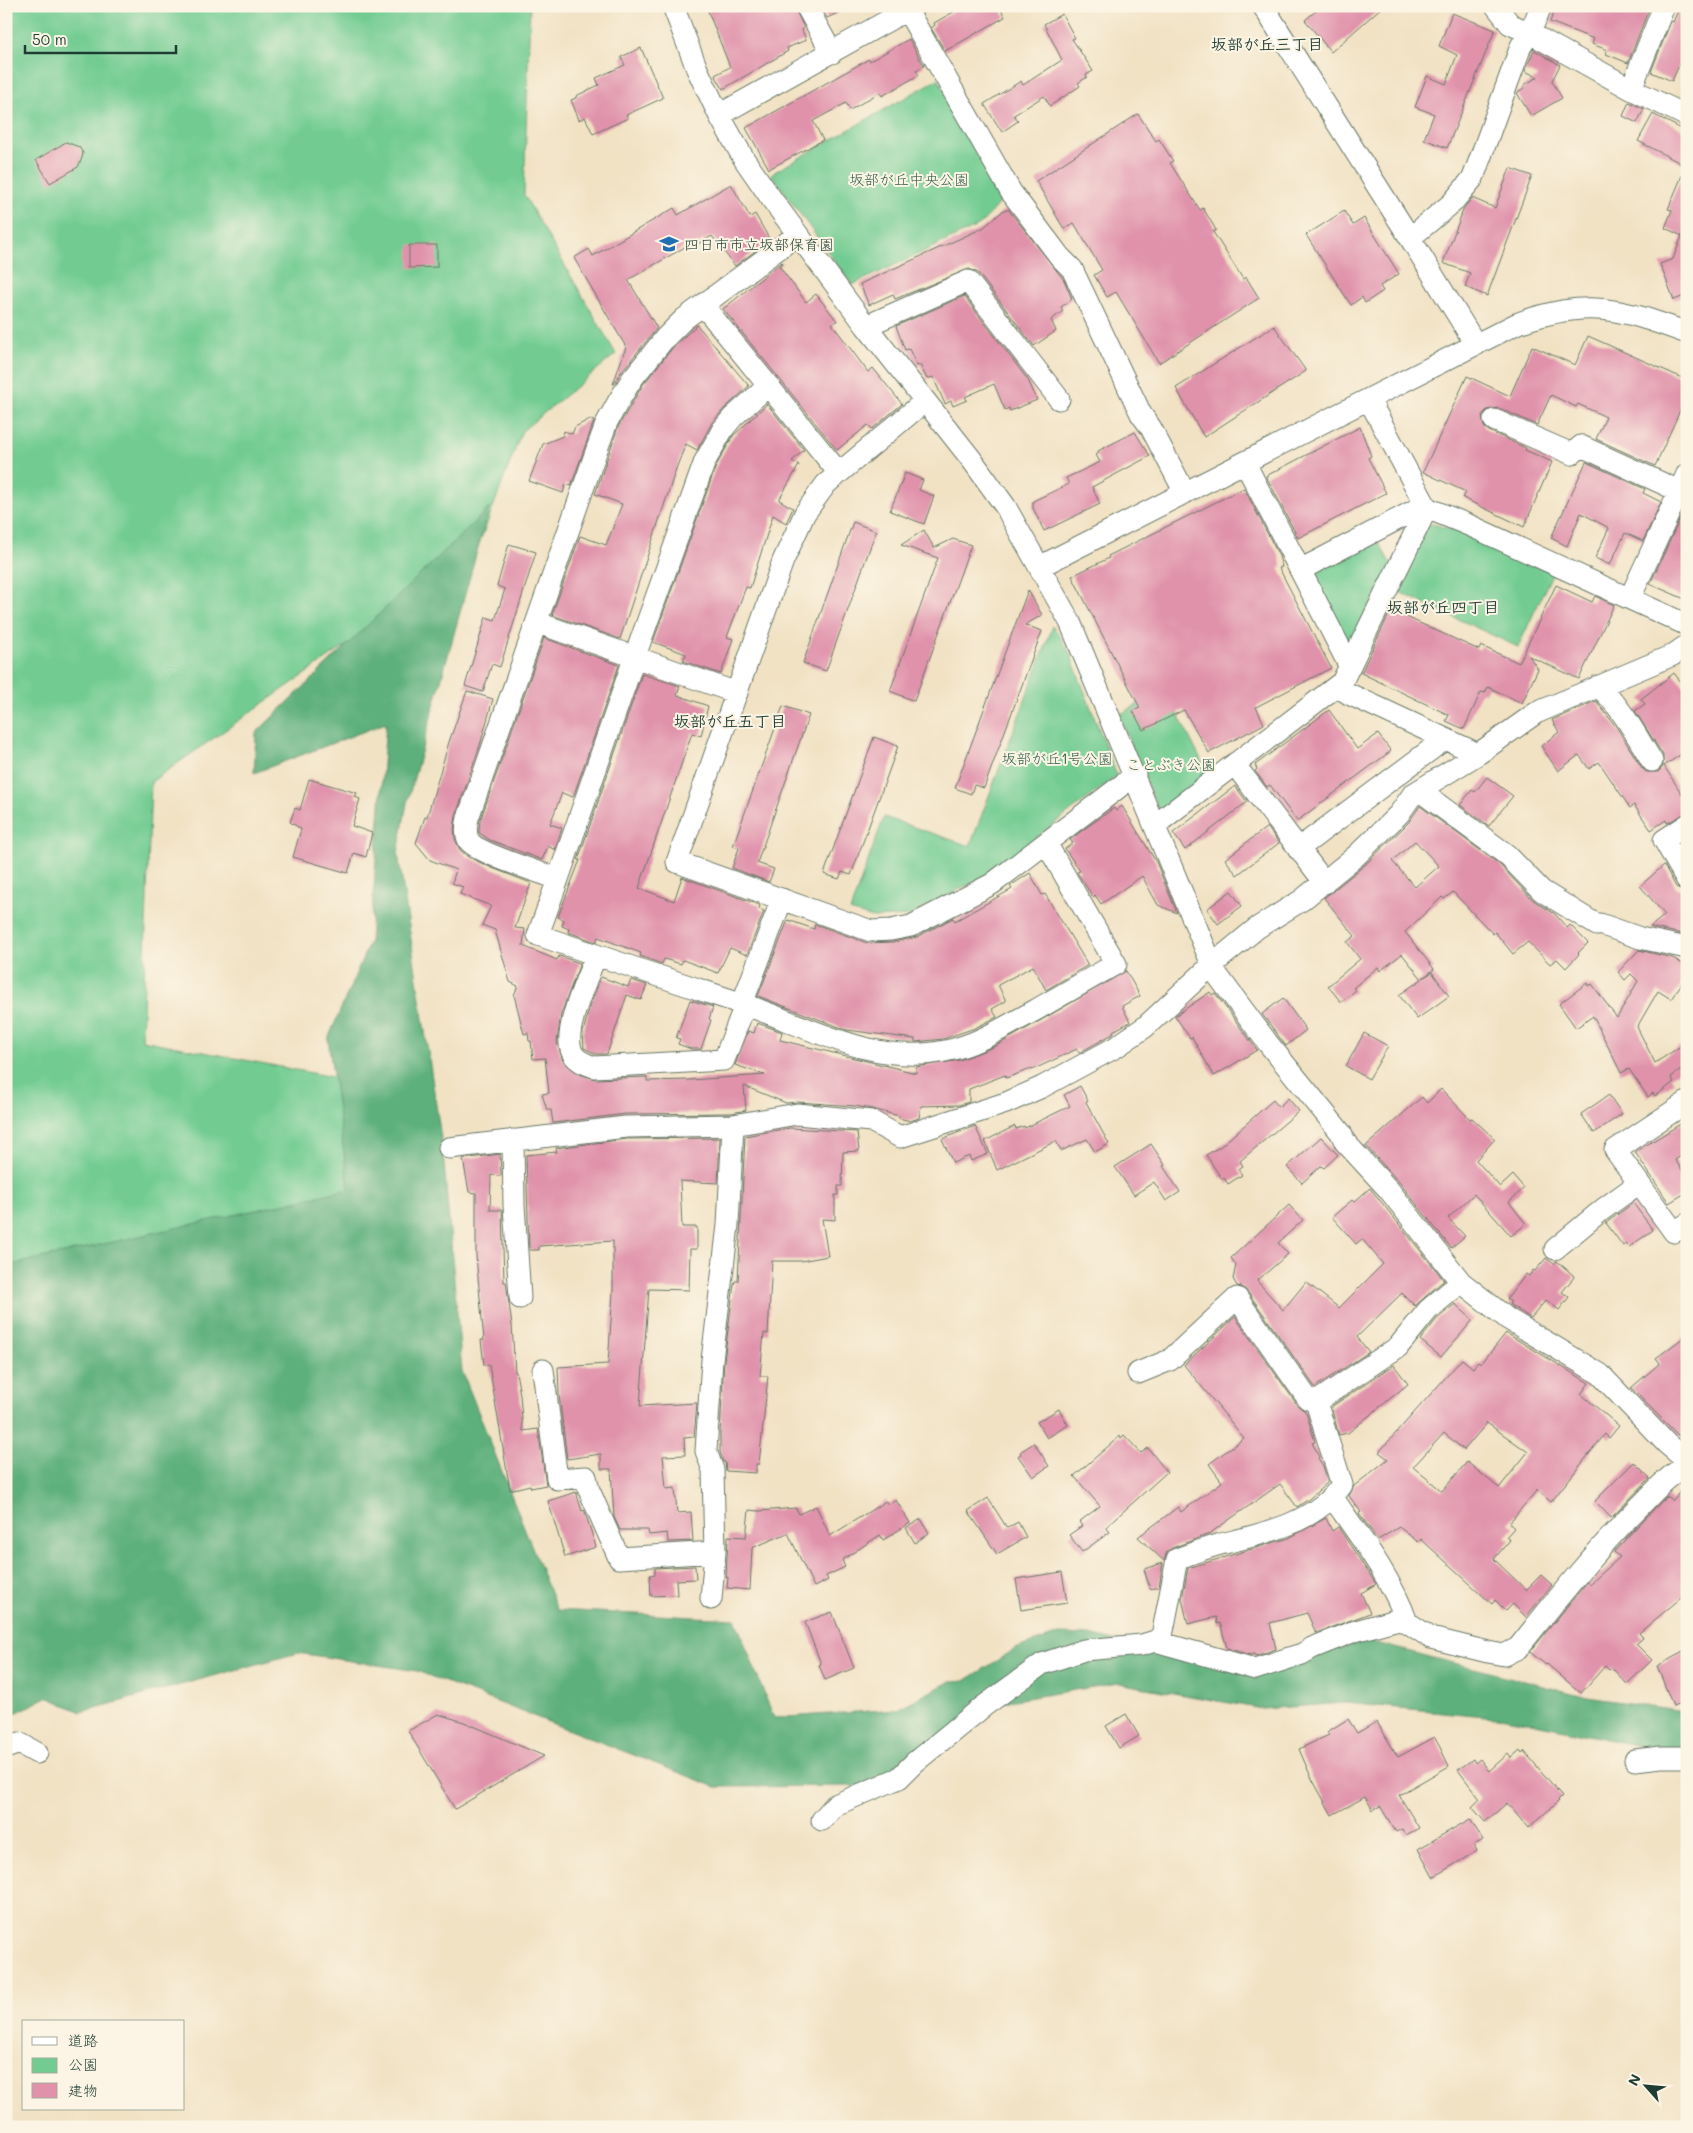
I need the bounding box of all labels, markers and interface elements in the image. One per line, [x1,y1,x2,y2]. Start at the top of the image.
scale bar [25,22,176,54]
text: 50 m [32,29,67,49]
district label: 坂部が丘三丁目 [1211,33,1323,54]
park label: 坂部が丘中央公園 [849,169,969,189]
school or university icon: 四日市市立坂部保育園 [658,233,680,255]
place label: 四日市市立坂部保育園 [684,234,834,254]
district label: 坂部が丘四丁目 [1387,596,1499,617]
district label: 坂部が丘五丁目 [674,710,786,731]
park label: 坂部が丘1号公園 [1001,748,1113,768]
park label: ことぶき公園 [1126,754,1216,774]
legend [22,2020,185,2110]
text: 道路 [68,2030,98,2050]
text: 公園 [68,2054,98,2074]
north arrow [1620,2060,1670,2110]
text: N [1623,2071,1645,2089]
text: 建物 [68,2080,98,2100]

